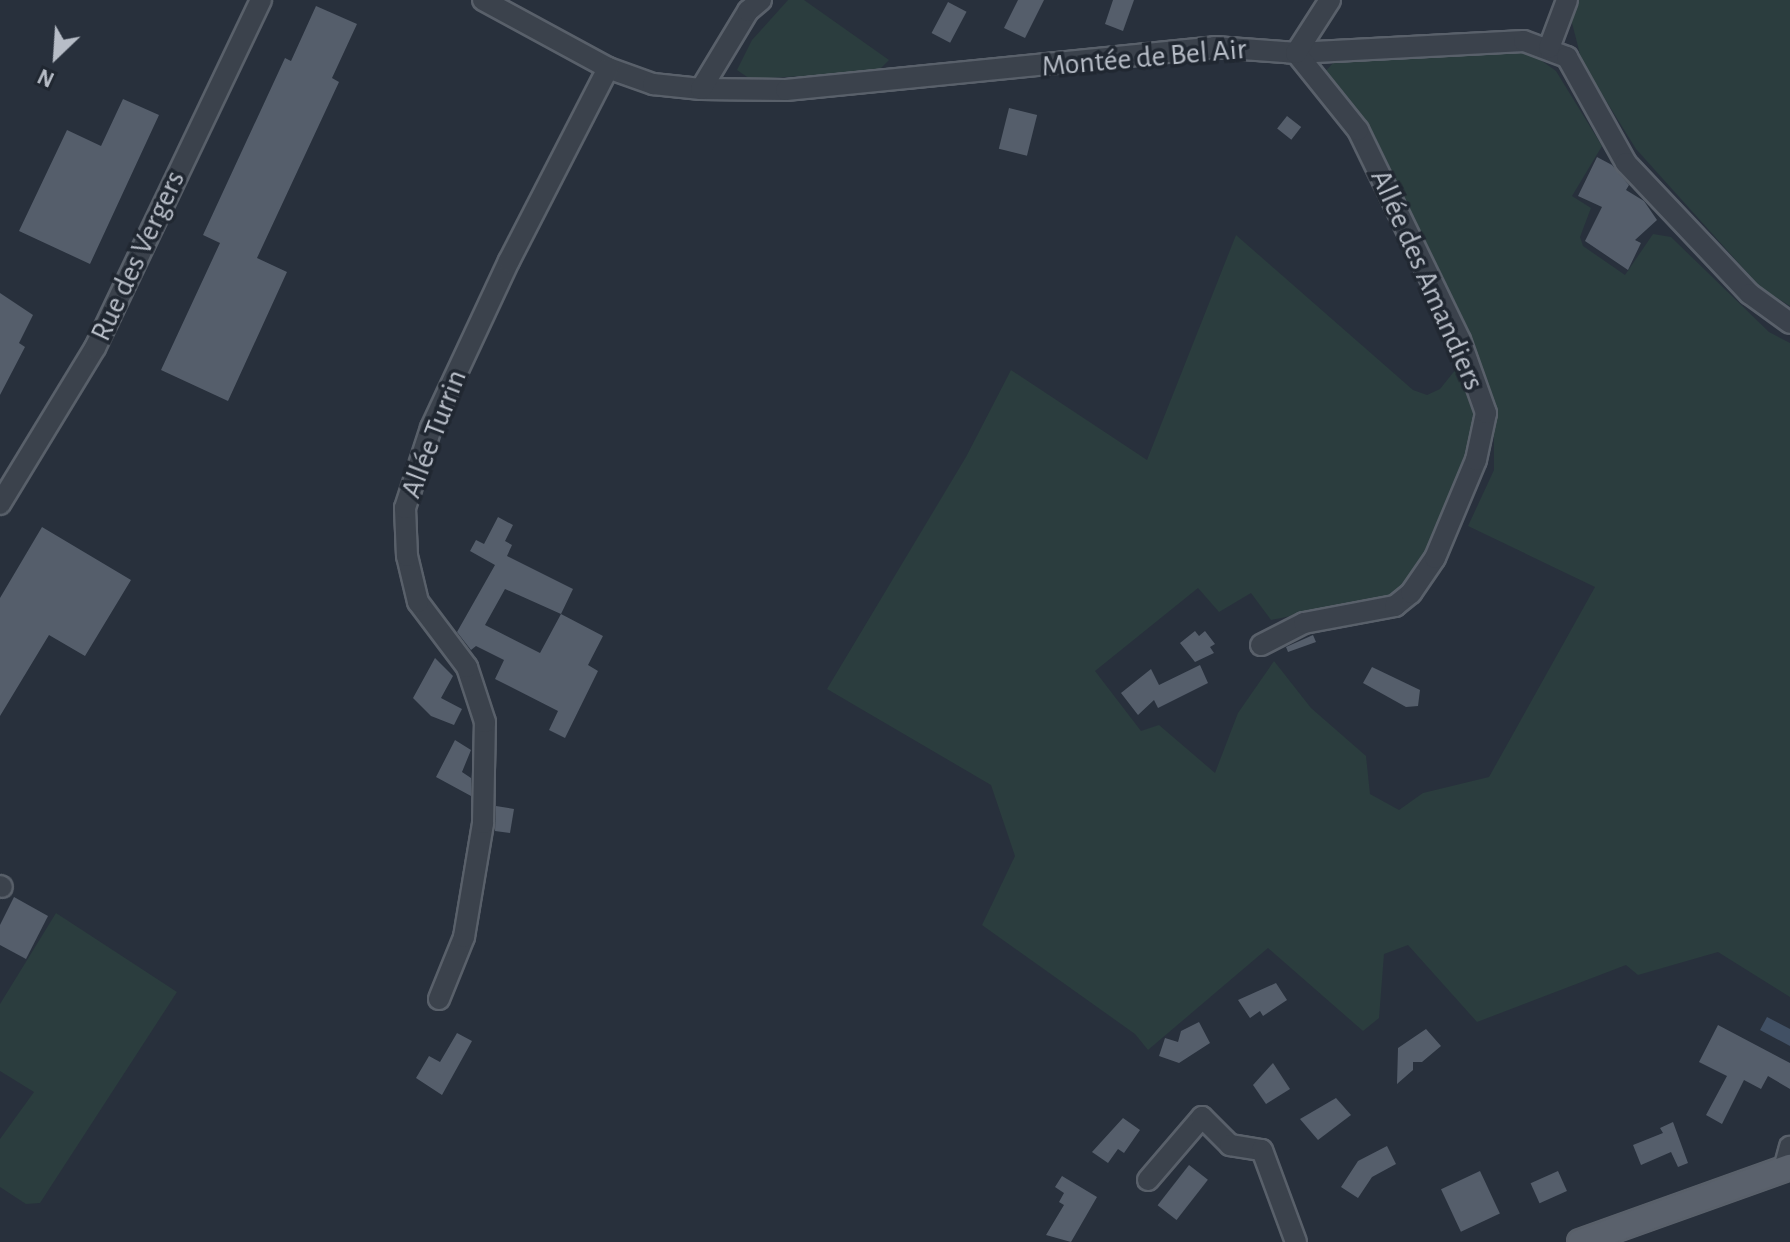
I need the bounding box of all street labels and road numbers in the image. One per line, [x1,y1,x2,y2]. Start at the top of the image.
street label: Montée de Bel Air [1040,31,1248,85]
street label: Allée des Amandiers [1362,164,1492,396]
street label: Rue des Vergers [83,165,193,347]
street label: Allée Turrin [393,365,475,503]

